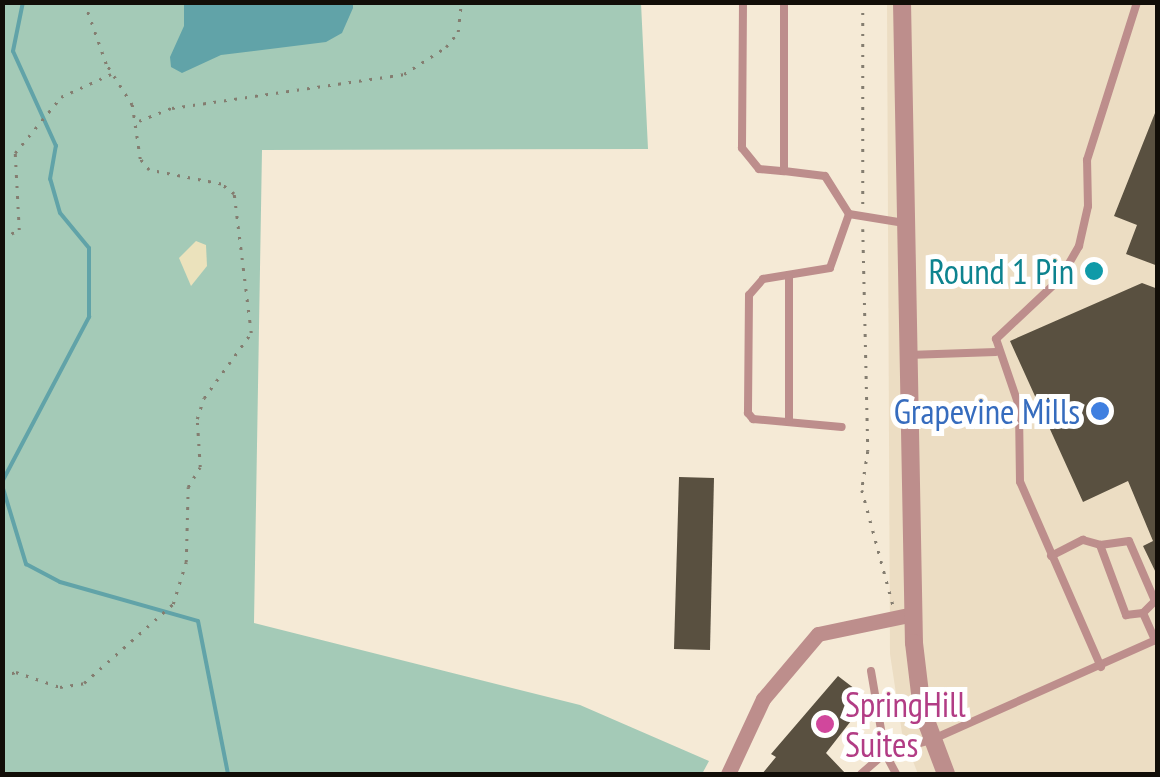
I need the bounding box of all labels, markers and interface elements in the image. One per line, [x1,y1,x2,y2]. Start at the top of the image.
place label: Round 1 Pin [928,250,1074,292]
marker: Round 1 Pin [1083,260,1105,282]
place label: Grapevine Mills [894,390,1080,432]
marker: Grapevine Mills [1089,400,1111,422]
place label: SpringHill Suites [845,683,966,765]
marker: SpringHill Suites [814,713,836,735]

